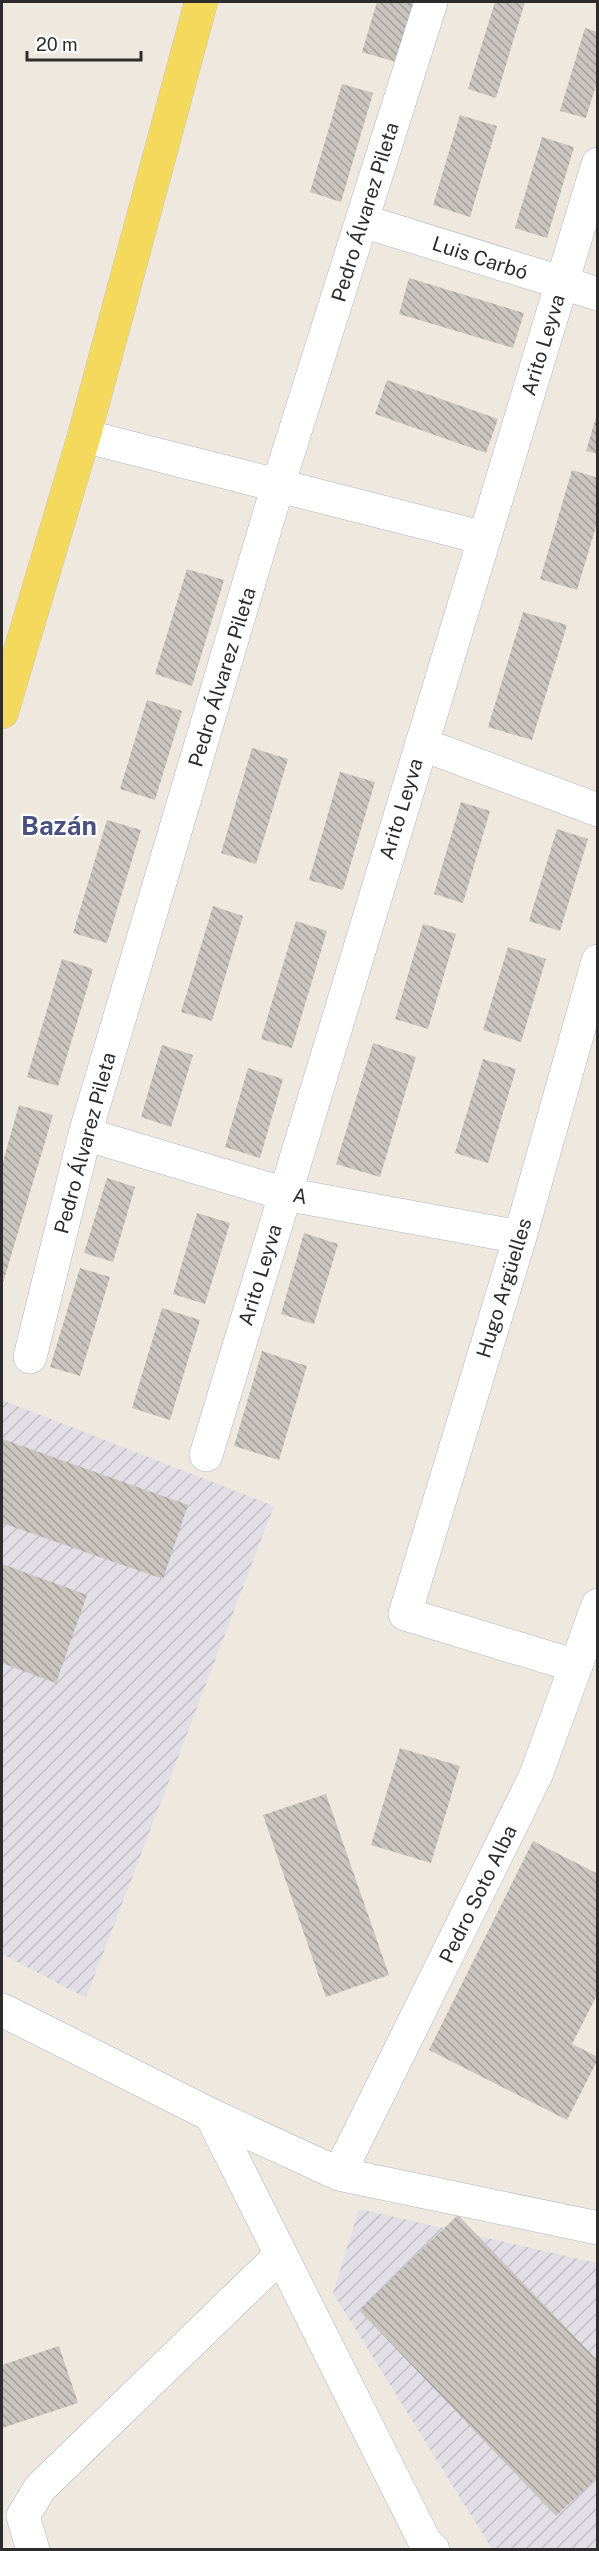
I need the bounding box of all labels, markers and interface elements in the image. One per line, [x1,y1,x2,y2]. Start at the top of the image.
scale bar [27,24,141,62]
text: 20 m [36,34,78,55]
street label: Pedro Álvarez Pileta [325,119,404,305]
street label: Luis Carbó [429,231,531,285]
street label: Arito Leyva [516,291,570,399]
street label: Pedro Álvarez Pileta [182,584,261,770]
street label: Arito Leyva [374,755,428,863]
district label: Bazán [21,810,97,841]
street label: Pedro Álvarez Pileta [48,1049,121,1236]
street label: A [291,1183,309,1209]
street label: Hugo Argüelles [471,1215,537,1361]
street label: Arito Leyva [233,1221,287,1329]
street label: Pedro Soto Alba [434,1821,522,1967]

